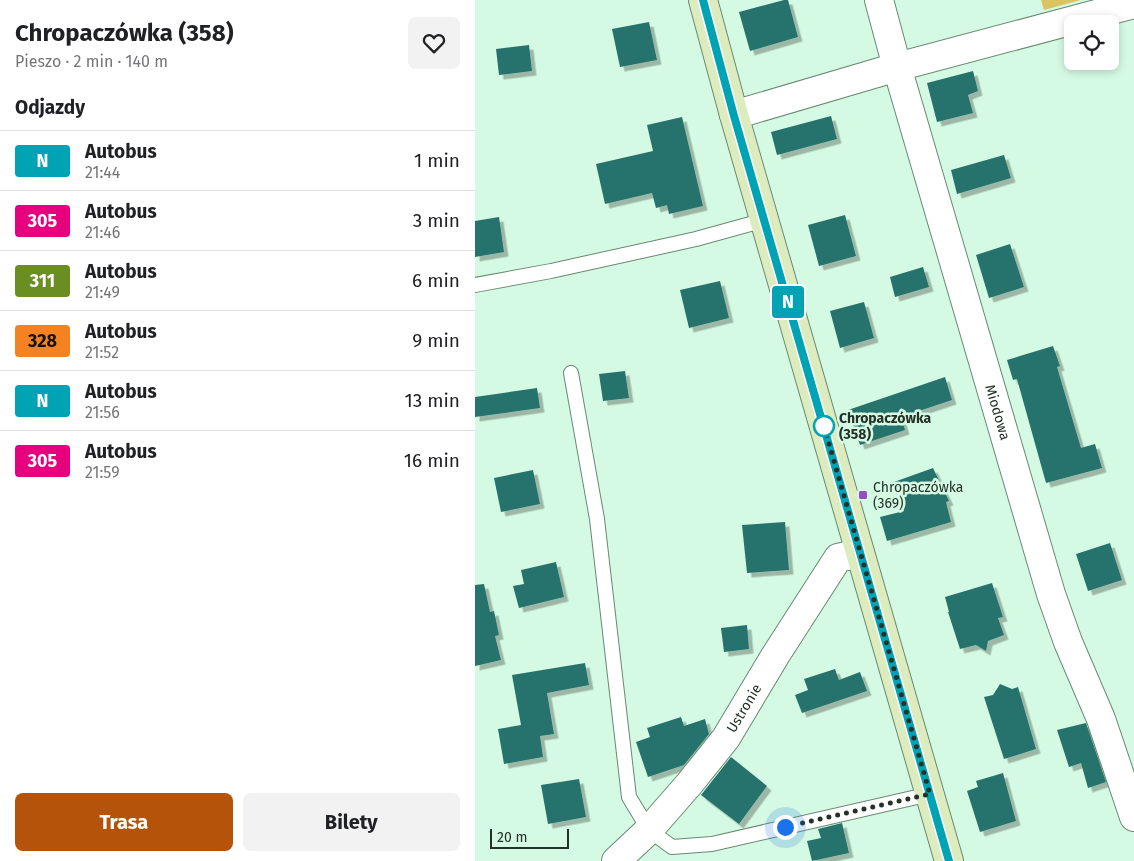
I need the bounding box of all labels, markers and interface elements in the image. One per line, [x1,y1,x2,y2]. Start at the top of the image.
map controls [1064,15,1119,70]
button: locate [1064,15,1119,70]
button: heart [408,17,460,69]
text: Chropaczówka (358) [15,19,233,47]
text: Pieszo · 2 min · 140 m [15,52,168,71]
text: Odjazdy [15,96,85,119]
text: Autobus [85,140,157,163]
text: 1 min [414,149,460,172]
text: N [37,150,48,172]
text: 21:44 [85,163,120,182]
text: Autobus [85,200,157,223]
text: 3 min [413,209,460,232]
text: 305 [28,210,57,232]
text: 21:46 [85,223,120,242]
text: Autobus [85,260,157,283]
text: 6 min [412,269,460,292]
text: 311 [30,270,55,292]
text: 21:49 [85,283,120,302]
line badge: N [772,286,804,318]
text: N [782,291,794,313]
text: Autobus [85,320,157,343]
text: 9 min [412,329,460,352]
text: 328 [28,330,57,352]
text: 21:52 [85,343,119,362]
text: Autobus [85,380,157,403]
street label: Miodowa [982,382,1014,442]
text: 13 min [404,389,460,412]
text: N [37,390,48,412]
text: 21:56 [85,403,120,422]
place label: Chropaczówka (358) [839,410,931,443]
marker: Chropaczówka (358) [813,415,835,437]
text: Autobus [85,440,157,463]
text: 16 min [404,449,460,472]
text: 305 [28,450,57,472]
text: 21:59 [85,463,120,482]
place label: Chropaczówka (369) [873,479,963,512]
marker: Chropaczówka (369) [857,489,869,501]
street label: Ustronie [723,681,765,736]
button: Trasa [15,793,233,851]
button: Bilety [243,793,460,851]
your location [773,815,798,840]
scale bar [490,826,569,849]
text: 20 m [497,829,527,846]

